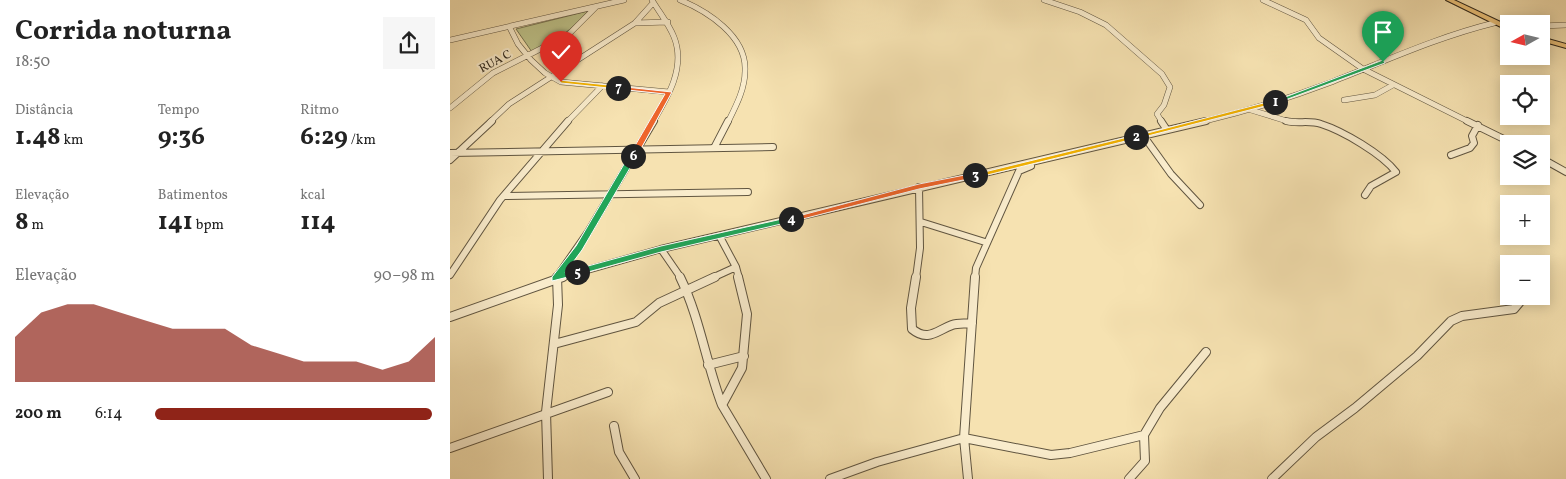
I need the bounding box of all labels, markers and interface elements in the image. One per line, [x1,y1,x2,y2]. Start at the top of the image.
pin [1362,11,1404,62]
text: Corrida noturna [15,12,232,51]
north arrow [1500,15,1550,65]
map controls [1500,15,1550,305]
button: share [383,17,435,69]
icon: arrive [1369,18,1397,46]
pin [540,31,582,82]
icon: check [547,38,575,66]
street label: RUA C [477,46,515,77]
text: 18:50 [15,51,50,73]
button: locate [1500,75,1550,125]
pin: 7 [606,76,630,100]
text: 7 [615,79,622,98]
pin: 1 [1262,90,1288,114]
text: 1 [1273,93,1278,112]
text: Distância [15,101,73,120]
text: Tempo [158,101,199,120]
text: Ritmo [300,101,339,120]
text: 1.48 [15,120,61,155]
text: 9:36 [158,120,205,155]
text: 6:29 [300,120,348,155]
pin: 2 [1124,124,1148,150]
text: 2 [1133,128,1140,147]
text: km [61,131,84,150]
text: /km [348,131,376,150]
button: layers [1500,135,1550,185]
pin: 6 [620,144,646,168]
text: 6 [630,147,637,166]
pin: 3 [962,162,988,188]
text: 3 [972,166,979,185]
text: Elevação [15,186,69,205]
text: Batimentos [158,186,228,205]
text: kcal [300,186,325,205]
button: + [1500,195,1550,245]
text: 8 [15,205,29,240]
text: 141 [158,205,193,240]
text: 114 [300,205,336,240]
pin: 4 [778,206,804,232]
text: 4 [787,210,796,229]
text: m [29,216,44,235]
text: bpm [193,216,224,235]
button: − [1500,255,1550,305]
pin: 5 [564,260,590,284]
text: 5 [574,263,581,282]
text: Elevação [15,265,77,287]
text: 90–98 m [373,265,435,287]
text: 200 m [15,403,62,425]
text: 6:14 [95,403,123,425]

